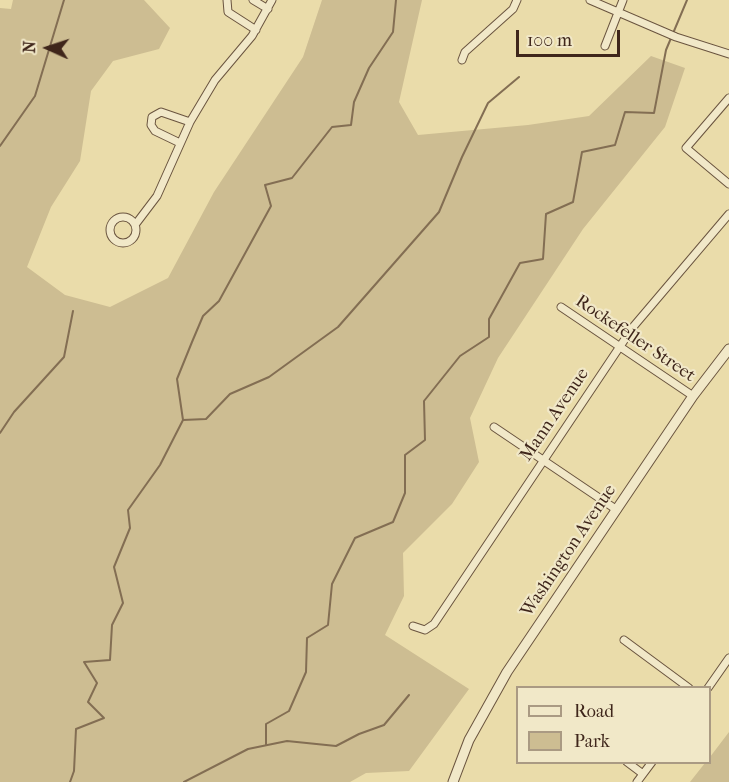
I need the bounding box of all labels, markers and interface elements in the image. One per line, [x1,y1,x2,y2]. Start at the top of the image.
north arrow [18,18,78,78]
scale bar [519,18,622,56]
text: 100 m [527,30,572,51]
text: N [20,40,39,54]
street label: Rockefeller Street [571,291,699,387]
street label: Mann Avenue [516,364,594,466]
street label: Washington Avenue [517,481,621,621]
legend [516,686,711,764]
text: Road [574,701,614,722]
text: Park [574,731,610,752]

